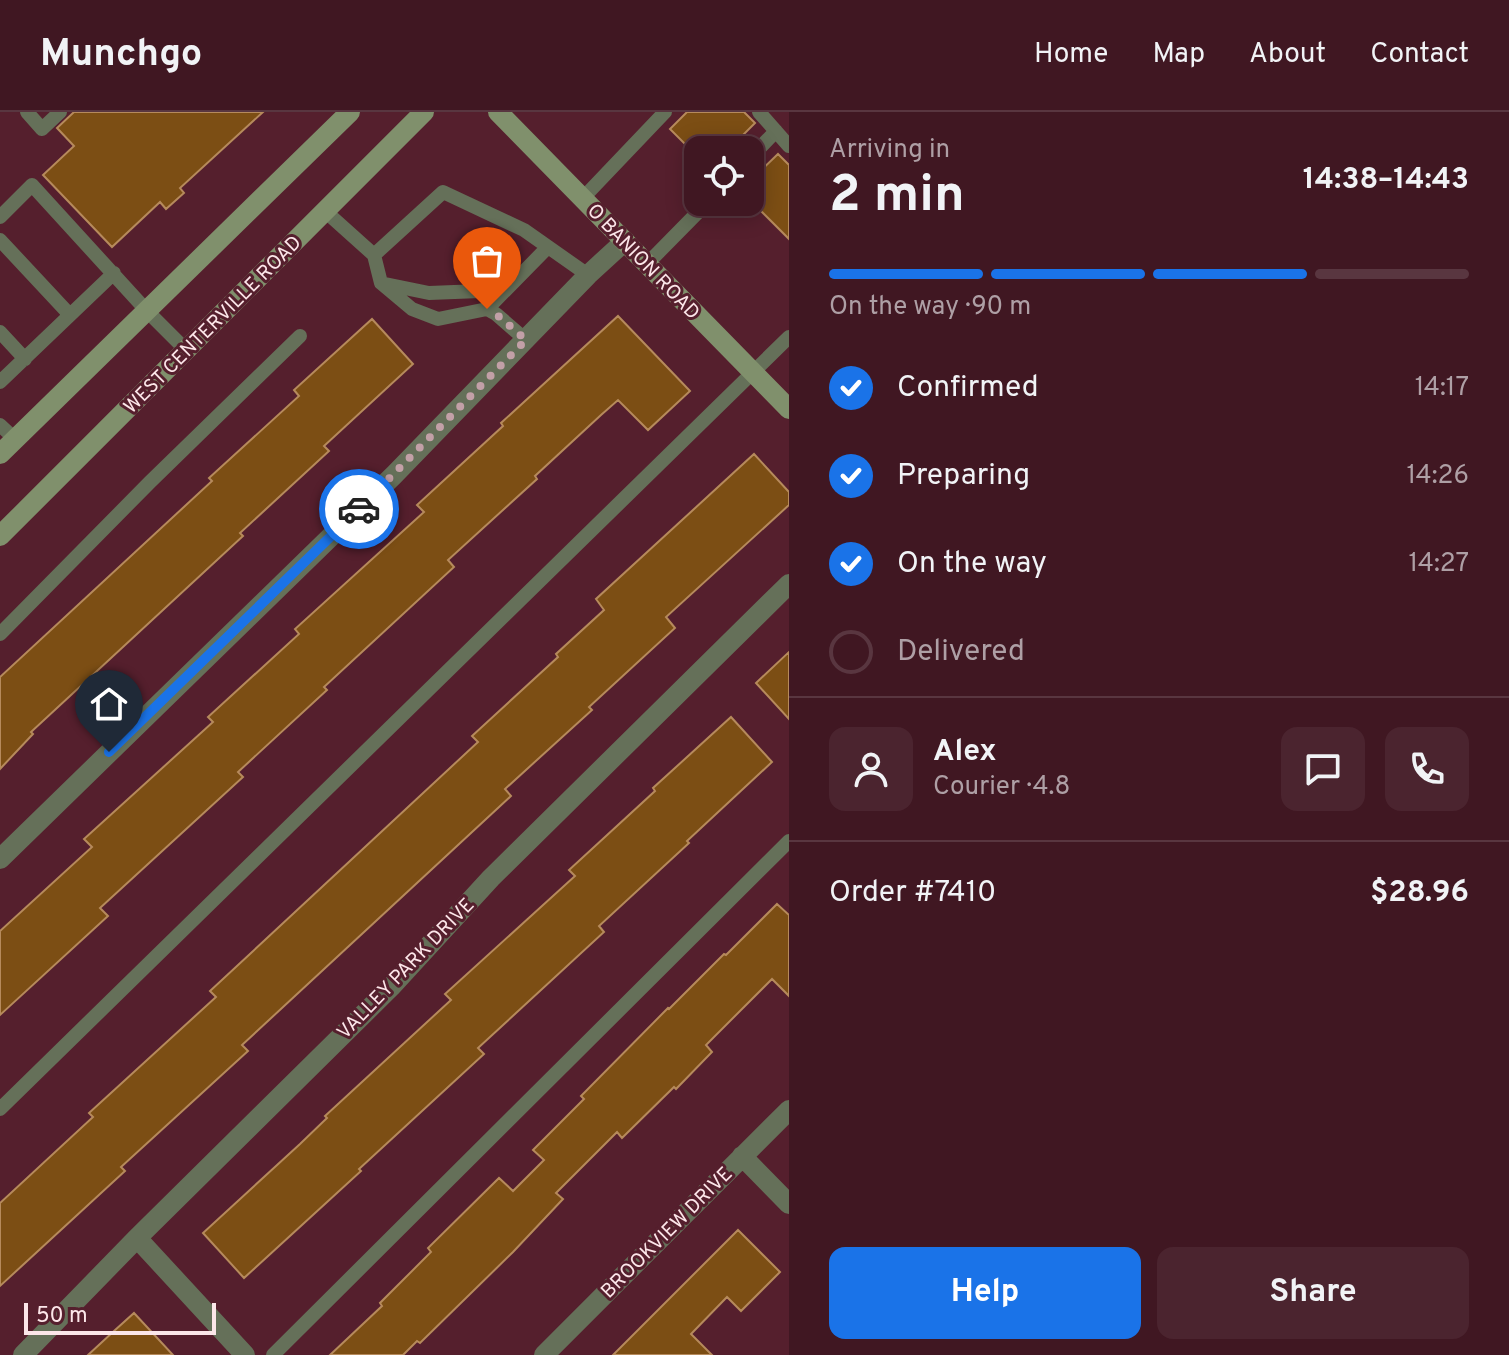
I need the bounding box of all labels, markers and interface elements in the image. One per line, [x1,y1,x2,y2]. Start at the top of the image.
text: Munchgo [40,31,202,80]
text: Home [1034,37,1108,73]
text: Map [1152,37,1205,73]
text: About [1249,37,1326,73]
text: Contact [1370,37,1469,73]
text: Arriving in [829,134,950,167]
map controls [684,136,764,216]
button: locate [684,136,764,216]
text: 14:38–14:43 [1303,162,1469,199]
text: 2 min [829,164,965,230]
street label: O BANION ROAD [580,199,705,326]
pin [453,227,521,309]
street label: WEST CENTERVILLE ROAD [119,231,308,420]
icon: bag [465,239,509,283]
text: On the way · 90 m [829,291,1031,324]
icon: check [829,366,873,410]
text: Confirmed [897,370,1039,407]
text: 14:17 [1415,372,1469,405]
icon: check [829,454,873,498]
text: Preparing [897,458,1030,495]
text: 14:26 [1406,460,1469,493]
courier [319,469,399,549]
icon: car [337,487,381,531]
icon: check [829,542,873,586]
text: On the way [897,546,1047,583]
text: 14:27 [1409,548,1469,581]
text: Delivered [897,634,1025,671]
pin [75,670,143,752]
icon: home [87,682,131,726]
button: person [829,727,913,811]
button: chat [1281,727,1365,811]
button: phone [1385,727,1469,811]
text: Alex [933,734,997,771]
text: Courier · 4.8 [933,771,1070,804]
text: Order #7410 [829,875,996,912]
text: $28.96 [1370,875,1469,912]
street label: VALLEY PARK DRIVE [332,893,481,1046]
street label: BROOKVIEW DRIVE [596,1162,739,1305]
button: Help [829,1247,1141,1339]
button: Share [1157,1247,1469,1339]
scale bar [24,1299,216,1335]
text: 50 m [36,1303,88,1330]

